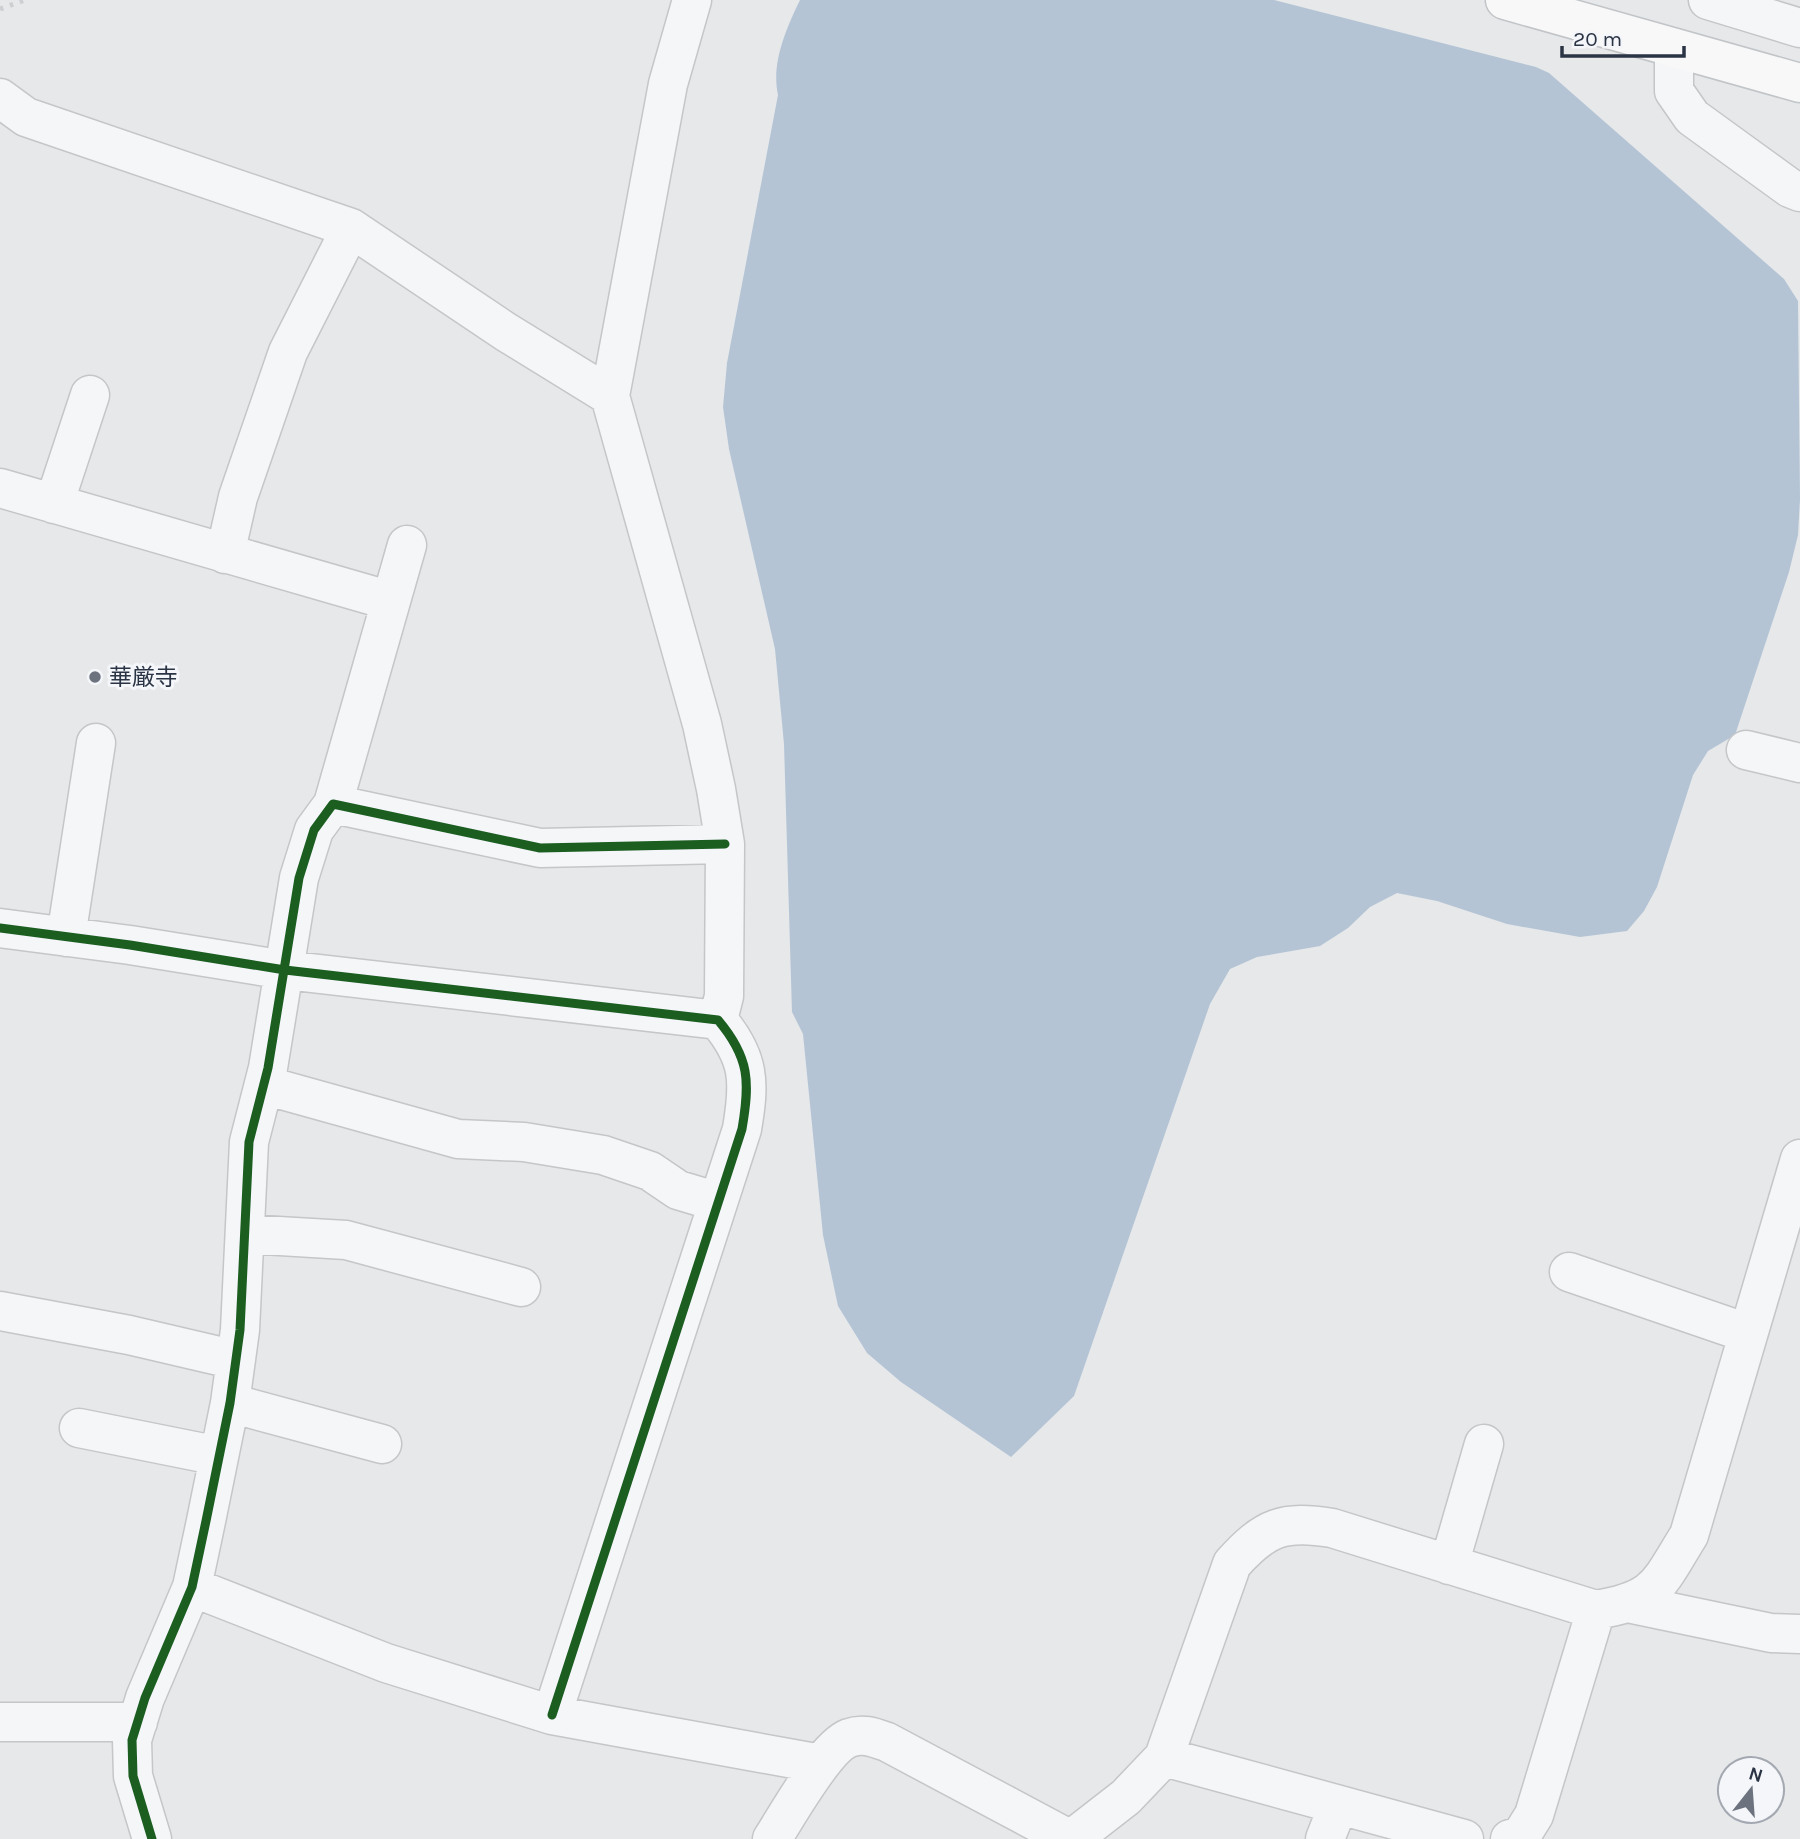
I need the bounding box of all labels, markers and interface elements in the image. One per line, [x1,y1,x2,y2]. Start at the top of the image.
scale bar [1562,14,1685,58]
text: 20 m [1573,27,1622,51]
place label: 華厳寺 [109,664,178,691]
marker: 華厳寺 [87,669,103,685]
north arrow [1716,1755,1786,1825]
text: N [1746,1762,1765,1787]

